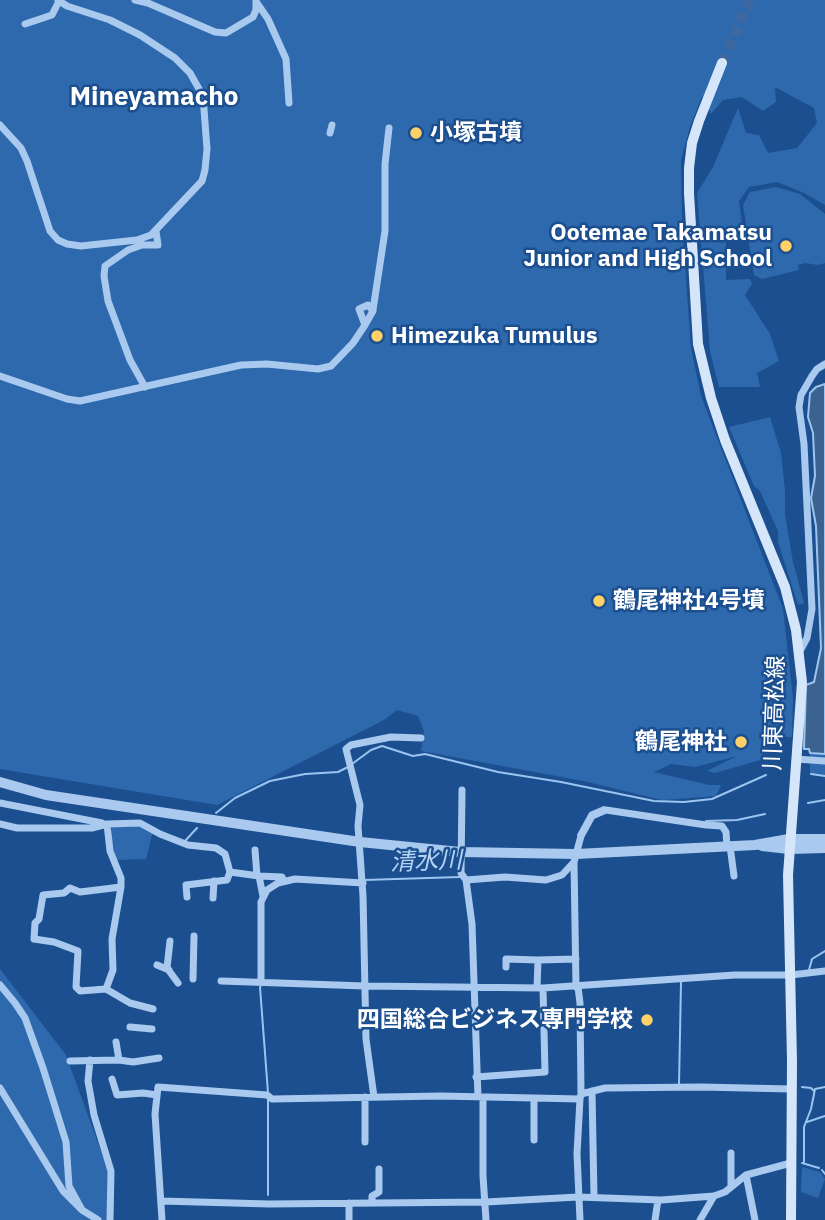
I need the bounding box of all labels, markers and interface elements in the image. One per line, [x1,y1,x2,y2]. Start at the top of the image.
district label: Mineyamacho [70,81,238,113]
place label: 小塚古墳 [430,119,522,147]
marker: 小塚古墳 [408,125,424,141]
place label: Ootemae Takamatsu Junior and High School [523,219,772,273]
marker: Ootemae Takamatsu Junior and High School [778,238,794,254]
place label: Himezuka Tumulus [391,322,598,350]
marker: Himezuka Tumulus [369,328,385,344]
place label: 鶴尾神社4号墳 [613,587,765,615]
marker: 鶴尾神社4号墳 [591,593,607,609]
street label: 川東高松線 [759,655,791,771]
place label: 鶴尾神社 [635,728,727,756]
marker: 鶴尾神社 [733,734,749,750]
water label: 清水川 [390,846,462,878]
place label: 四国総合ビジネス専門学校 [357,1006,633,1034]
marker: 四国総合ビジネス専門学校 [639,1012,655,1028]

